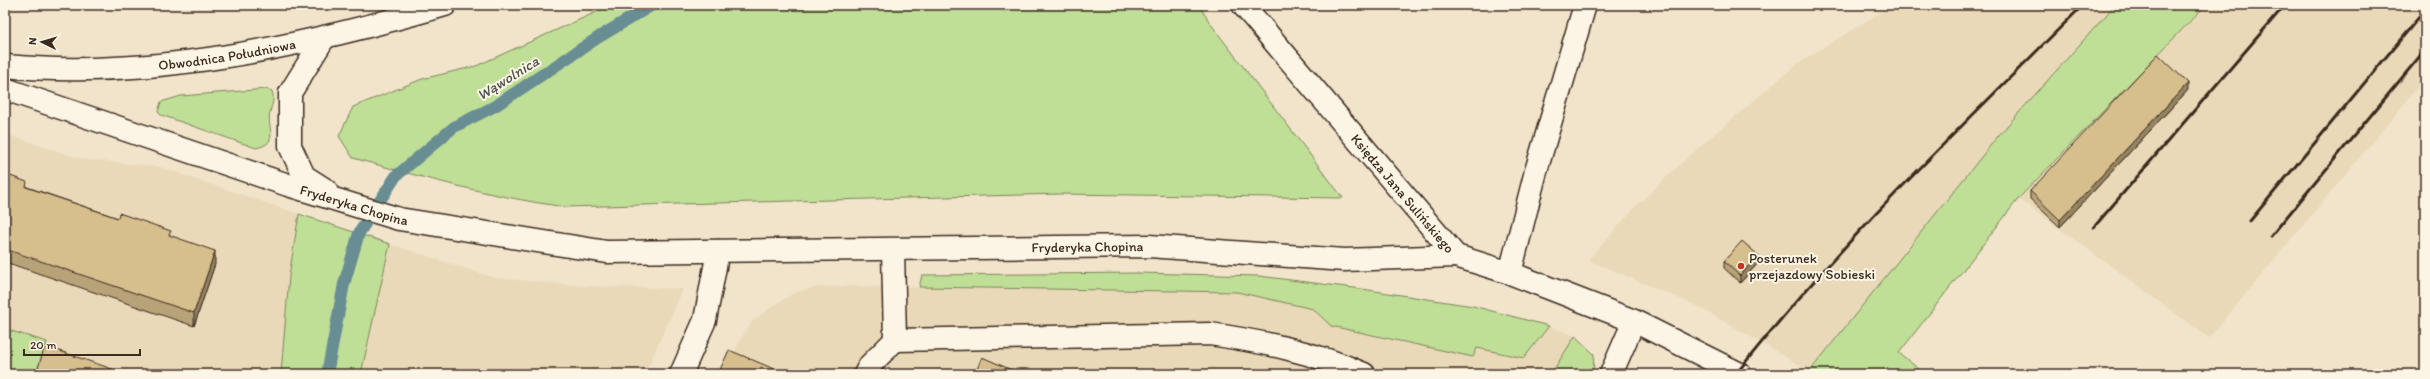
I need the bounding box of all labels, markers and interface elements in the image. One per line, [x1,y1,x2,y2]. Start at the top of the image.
north arrow [22,22,62,62]
street label: Obwodnica Południowa [158,36,297,74]
text: N [26,37,39,45]
water label: Wąwolnica [474,52,542,104]
street label: Księdza Jana Sulińskiego [1347,131,1458,257]
street label: Fryderyka Chopina [298,181,409,229]
street label: Fryderyka Chopina [1031,238,1144,256]
place label: Posterunek przejazdowy Sobieski [1749,250,1875,283]
marker: Posterunek przejazdowy Sobieski [1736,261,1746,271]
scale bar [24,331,140,357]
text: 20 m [30,338,57,352]

